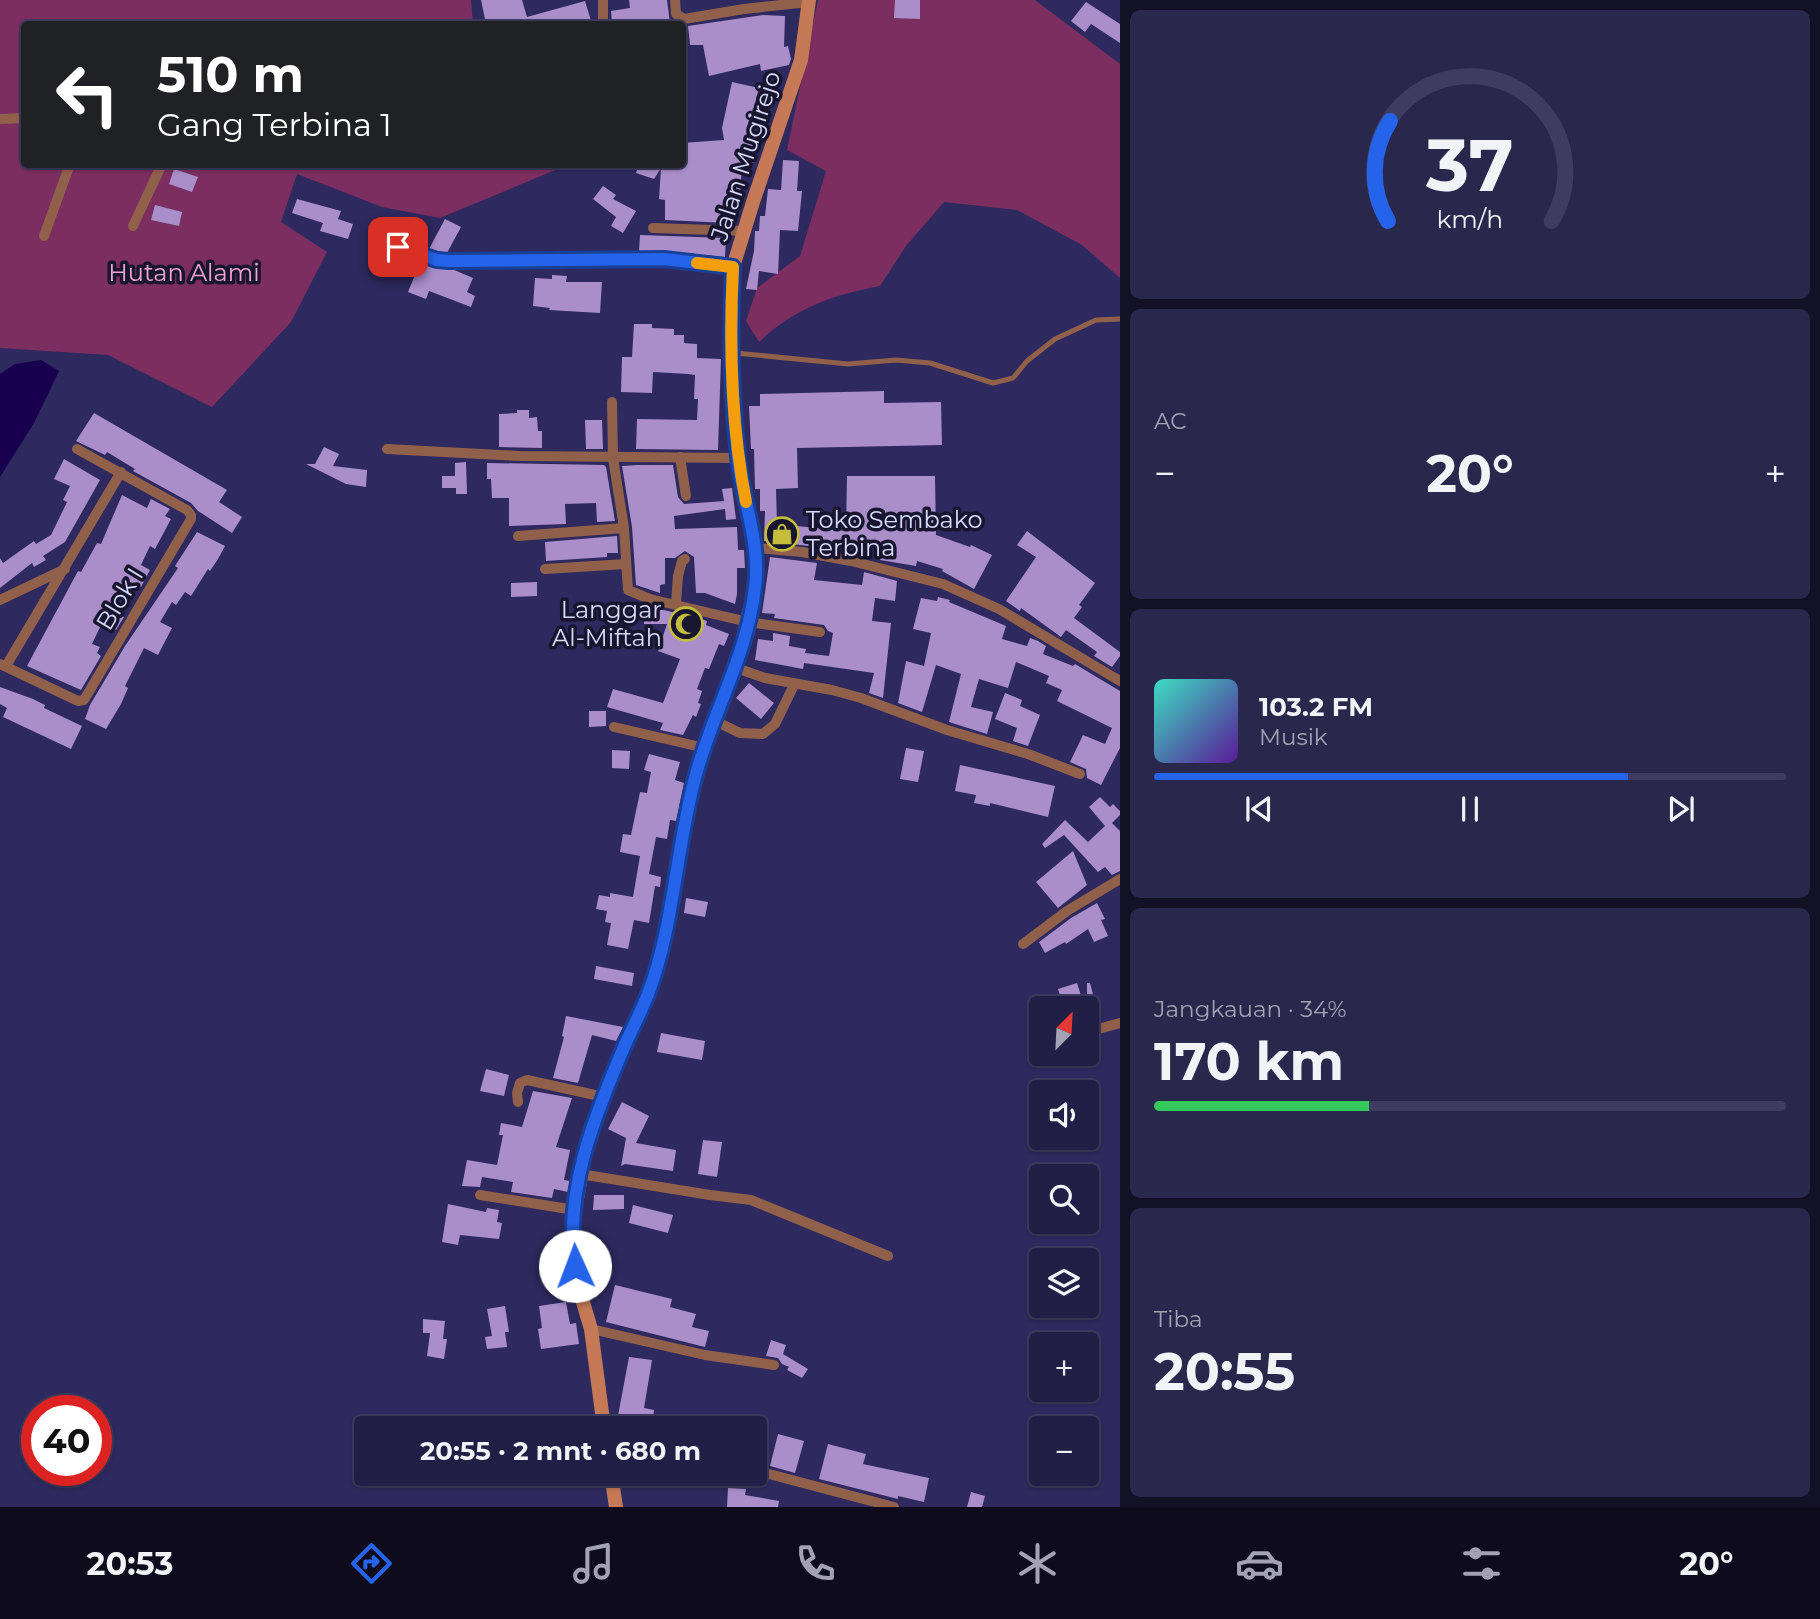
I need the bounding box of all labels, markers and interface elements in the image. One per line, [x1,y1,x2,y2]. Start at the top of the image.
text: 510 m [157,45,304,104]
icon: left [42,49,133,140]
street label: Jalan Mugirejo [704,67,787,245]
text: Gang Terbina 1 [157,105,392,144]
text: 37 [1425,121,1514,209]
text: km/h [1437,204,1503,234]
pin [368,217,428,277]
icon: arrive [379,228,417,266]
park label: Hutan Alami [108,258,260,287]
text: AC [1154,407,1187,435]
text: 20° [1426,442,1514,505]
text: − [1154,450,1176,497]
text: + [1764,450,1786,497]
place label: Toko Sembako Terbina [806,505,983,562]
shop icon: Toko Sembako Terbina [763,515,801,553]
street label: Blok I [90,562,149,635]
place label: Langgar Al-Miftah [552,595,662,652]
mosque icon: Langgar Al-Miftah [667,605,705,643]
text: 103.2 FM [1259,691,1373,723]
text: Musik [1259,723,1328,751]
icon: previous [1240,790,1278,828]
icon: pause [1451,790,1489,828]
icon: next [1662,790,1700,828]
text: Jangkauan · 34% [1154,995,1346,1023]
north arrow [1029,996,1099,1066]
map controls [1029,996,1099,1486]
text: 170 km [1154,1030,1344,1093]
button: sound [1029,1080,1099,1150]
button: search [1029,1164,1099,1234]
position arrow [538,1229,612,1303]
button: layers [1029,1248,1099,1318]
text: Tiba [1154,1305,1202,1333]
button: + [1029,1332,1099,1402]
text: 20:55 [1154,1340,1295,1403]
speed limit sign: 40 [21,1395,112,1486]
button: − [1029,1416,1099,1486]
text: 20:55 · 2 mnt · 680 m [420,1435,701,1467]
icon: directions [347,1539,396,1588]
icon: music [569,1539,618,1588]
icon: phone [791,1539,840,1588]
icon: climate [1013,1539,1062,1588]
icon: car [1235,1539,1284,1588]
icon: filters [1457,1539,1506,1588]
text: 20:53 [87,1544,173,1583]
text: 20° [1679,1544,1733,1583]

